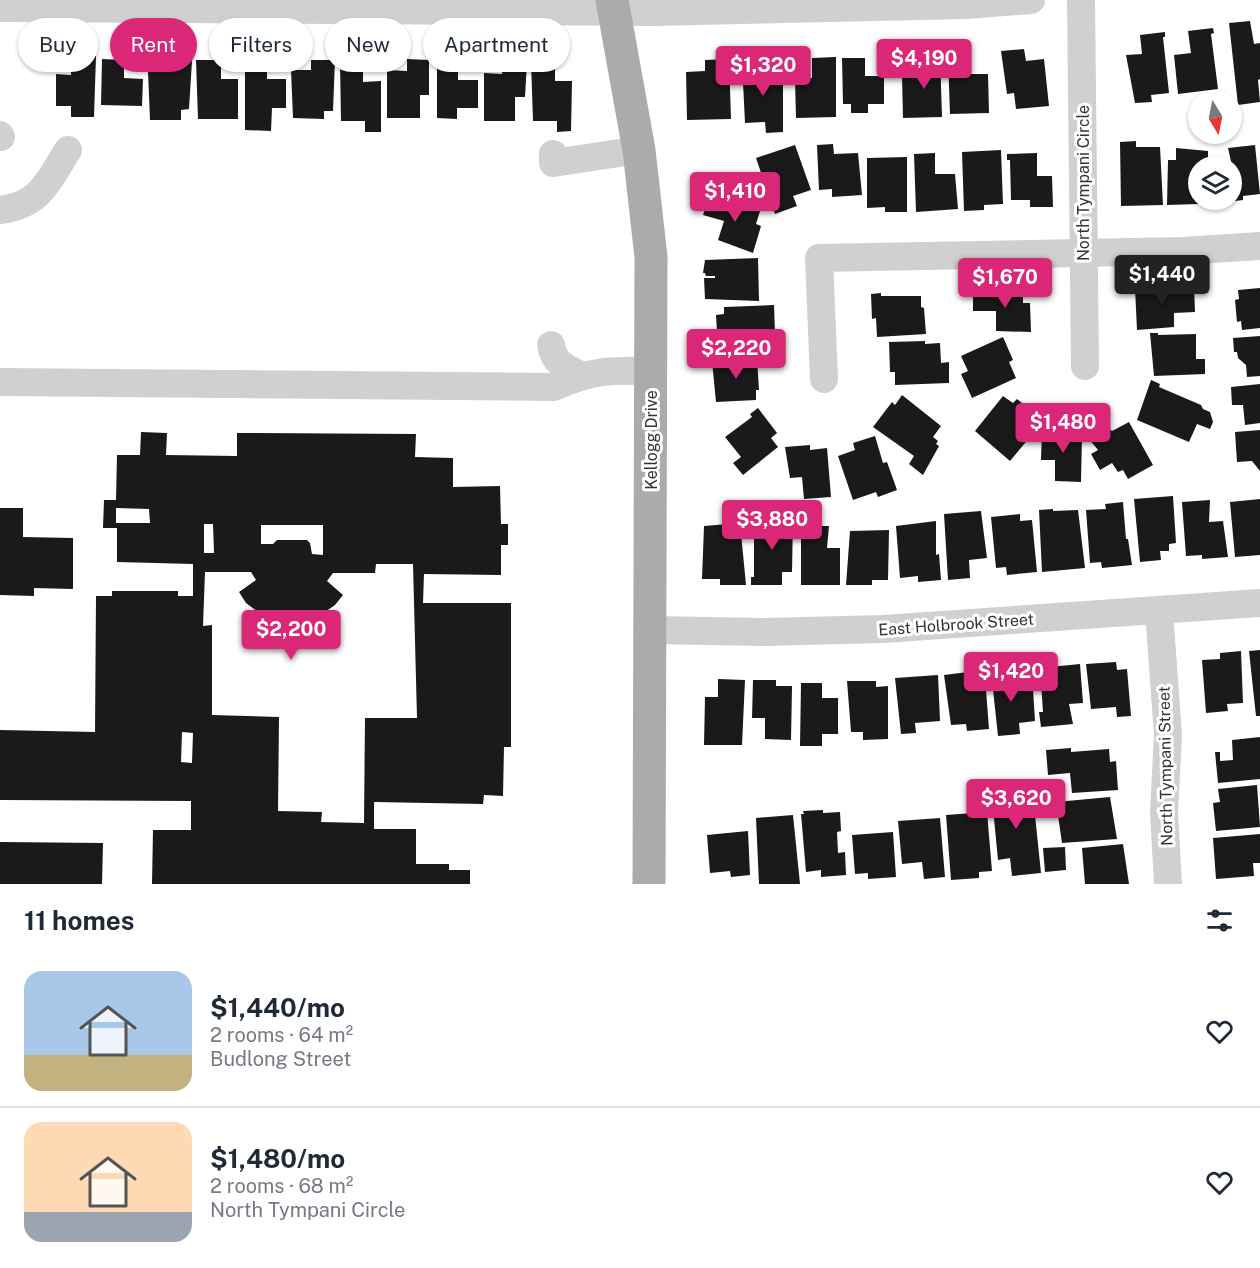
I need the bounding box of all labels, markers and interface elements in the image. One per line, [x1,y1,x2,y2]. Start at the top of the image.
chip: Buy [18,18,98,72]
chip: Rent [110,18,197,72]
chip: Filters [209,18,313,72]
chip: New [325,18,411,72]
chip: Apartment [423,18,570,72]
pin: $4,190 [875,39,973,90]
pin: $1,320 [714,46,812,97]
text: $4,190 [891,46,957,70]
text: $1,320 [730,53,796,77]
north arrow [1188,90,1242,144]
map controls [1188,90,1242,210]
street label: North Tympani Circle [1074,105,1093,261]
button: layers [1188,156,1242,210]
pin: $1,410 [686,172,784,223]
text: $1,410 [704,179,766,203]
pin: $1,440 [1113,255,1211,306]
pin: $1,670 [956,258,1054,309]
text: $1,440 [1129,262,1195,286]
text: $1,670 [972,265,1038,289]
pin: $2,220 [687,329,785,380]
text: $2,220 [701,336,771,360]
street label: Kellogg Drive [642,390,661,490]
pin: $1,480 [1014,403,1112,454]
text: $1,480 [1029,410,1097,434]
pin: $3,880 [723,500,821,551]
text: $3,880 [736,507,808,531]
pin: $2,200 [242,610,340,661]
street label: East Holbrook Street [878,610,1034,639]
text: $2,200 [256,617,326,641]
pin: $1,420 [962,652,1060,703]
text: $1,420 [978,659,1044,683]
street label: North Tympani Street [1155,686,1176,846]
pin: $3,620 [967,779,1065,830]
text: $3,620 [980,786,1052,810]
icon: filters [1203,904,1236,937]
text: 11 homes [24,905,134,936]
text: $1,440/mo [210,992,345,1023]
icon: home [72,995,144,1067]
icon: heart [1203,1015,1236,1048]
text: 2 rooms · 64 m² [210,1023,353,1047]
text: Budlong Street [210,1047,351,1071]
text: $1,480/mo [210,1143,345,1174]
icon: home [72,1146,144,1218]
icon: heart [1203,1166,1236,1199]
text: 2 rooms · 68 m² [210,1174,353,1198]
text: North Tympani Circle [210,1198,405,1222]

